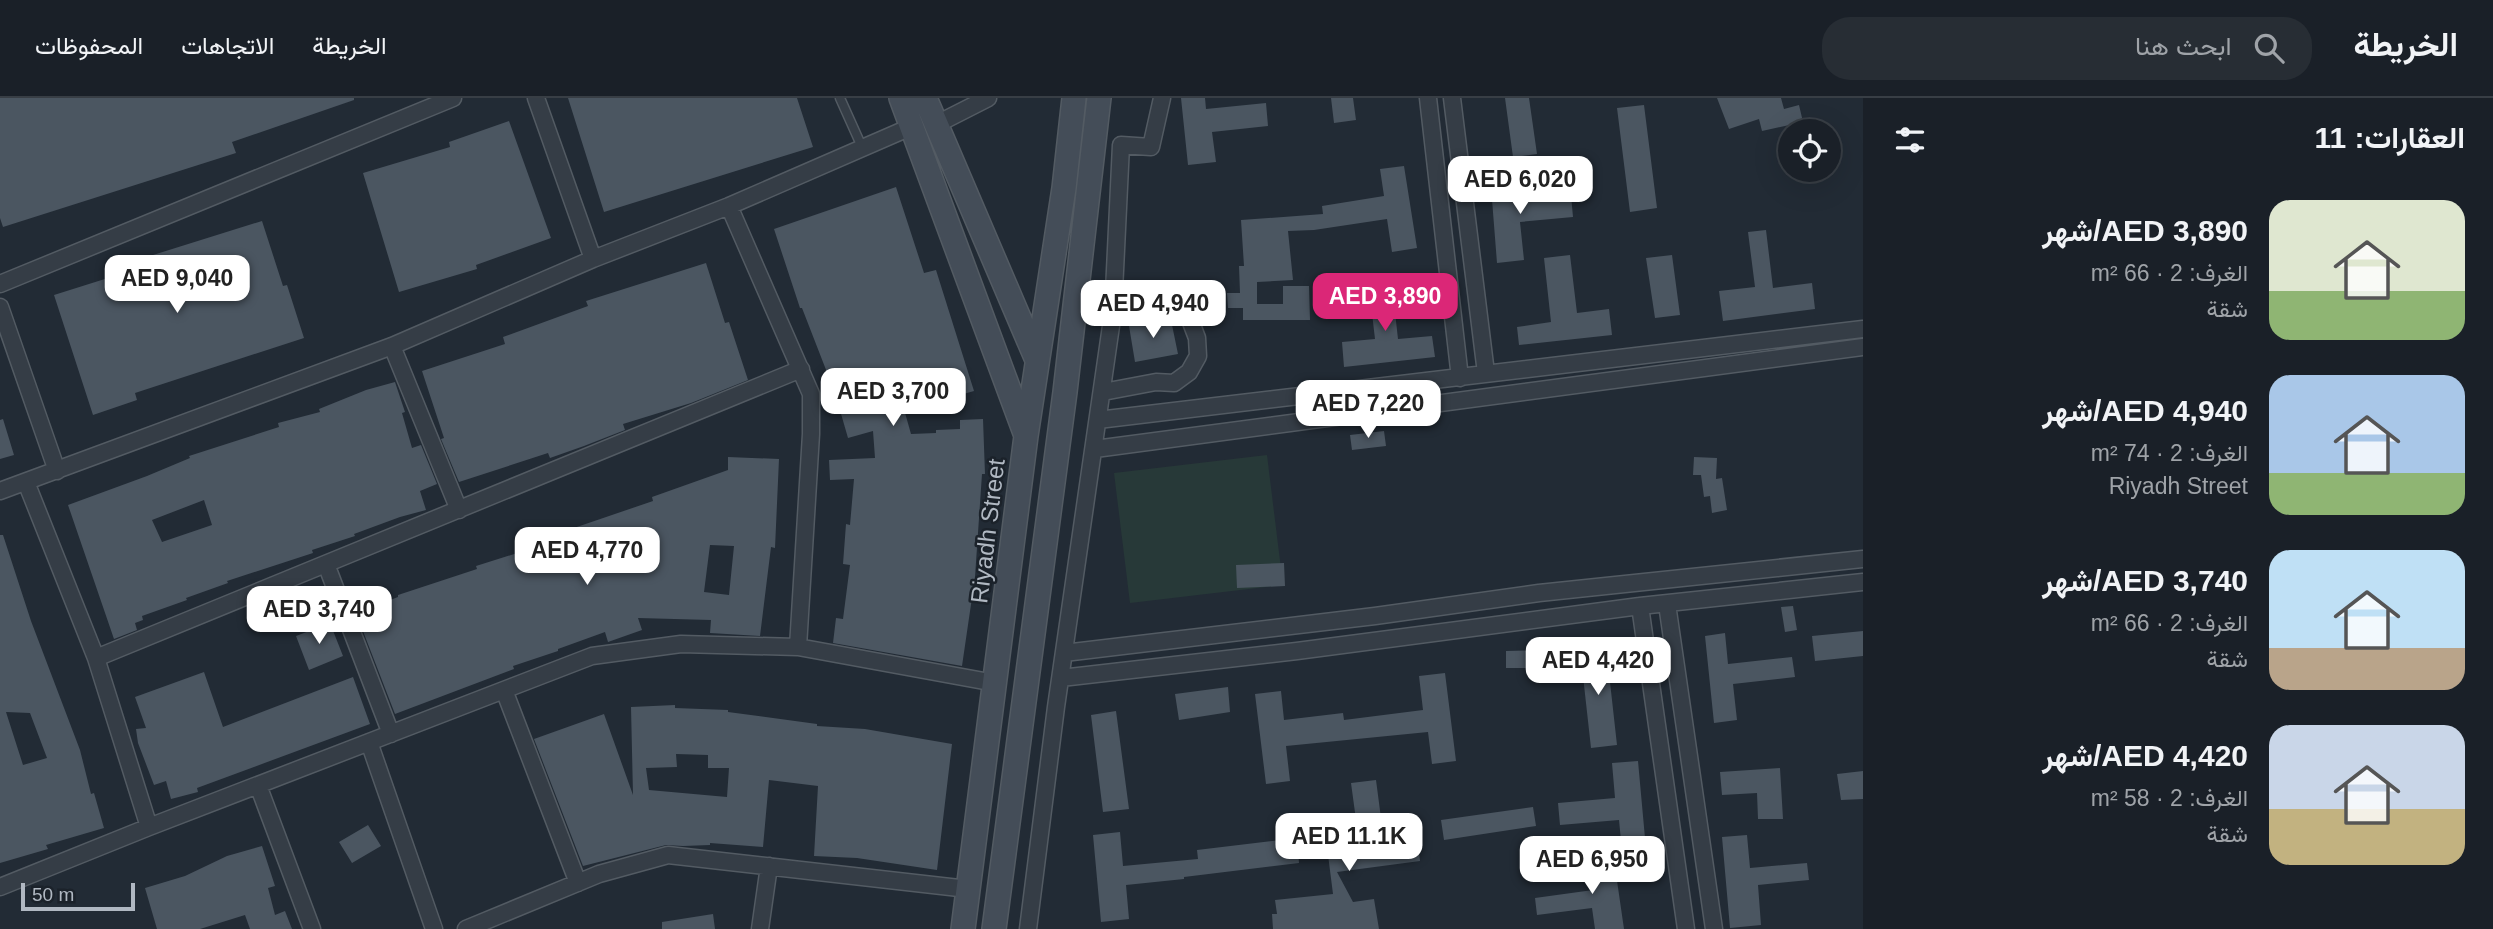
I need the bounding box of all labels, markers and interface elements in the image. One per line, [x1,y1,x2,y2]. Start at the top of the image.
search box [1822,17,2312,80]
text: الخريطة [2354,26,2458,63]
icon: search [2250,29,2288,67]
text: ابحث هنا [2135,31,2232,61]
text: المحفوظات [35,32,143,59]
text: الاتجاهات [181,32,274,59]
text: الخريطة [312,32,387,59]
map controls [1778,119,1841,182]
button: locate [1778,119,1841,182]
icon: filters [1891,121,1929,159]
text: العقارات: 11 [2314,121,2465,154]
pin: AED 6,020 [1440,156,1600,216]
text: AED 6,020 [1464,166,1576,192]
text: AED 3,890/شهر [2042,214,2248,247]
icon: home [2325,228,2409,312]
pin: AED 9,040 [97,256,257,315]
text: الغرف: 2 · 66 m² [2091,260,2248,286]
text: AED 9,040 [121,265,233,291]
pin: AED 3,890 [1305,274,1465,333]
pin: AED 4,940 [1073,280,1233,340]
text: AED 3,890 [1329,283,1441,309]
text: AED 4,940 [1097,290,1209,316]
text: شقة [2206,296,2248,322]
pin: AED 3,700 [813,368,973,428]
text: AED 3,700 [837,378,949,404]
pin: AED 7,220 [1288,380,1448,440]
text: AED 7,220 [1312,390,1424,416]
text: AED 4,940/شهر [2042,394,2248,427]
icon: home [2325,403,2409,487]
text: الغرف: 2 · 74 m² [2091,440,2248,466]
street label: Riyadh Street [965,457,1010,605]
text: Riyadh Street [2109,473,2248,499]
pin: AED 4,770 [507,528,667,587]
text: AED 4,770 [531,537,643,563]
text: AED 3,740/شهر [2042,564,2248,597]
icon: home [2325,578,2409,662]
pin: AED 3,740 [239,587,399,646]
text: AED 3,740 [263,596,375,622]
text: الغرف: 2 · 66 m² [2091,610,2248,636]
pin: AED 4,420 [1518,638,1678,697]
text: شقة [2206,646,2248,672]
text: AED 4,420 [1542,647,1654,673]
text: AED 4,420/شهر [2042,739,2248,772]
icon: home [2325,753,2409,837]
text: الغرف: 2 · 58 m² [2091,785,2248,811]
pin: AED 11.1K [1269,814,1429,873]
text: شقة [2206,821,2248,847]
text: AED 11.1K [1291,823,1407,849]
pin: AED 6,950 [1512,836,1672,896]
text: AED 6,950 [1536,846,1648,872]
scale bar [21,880,135,912]
text: 50 m [32,884,74,905]

